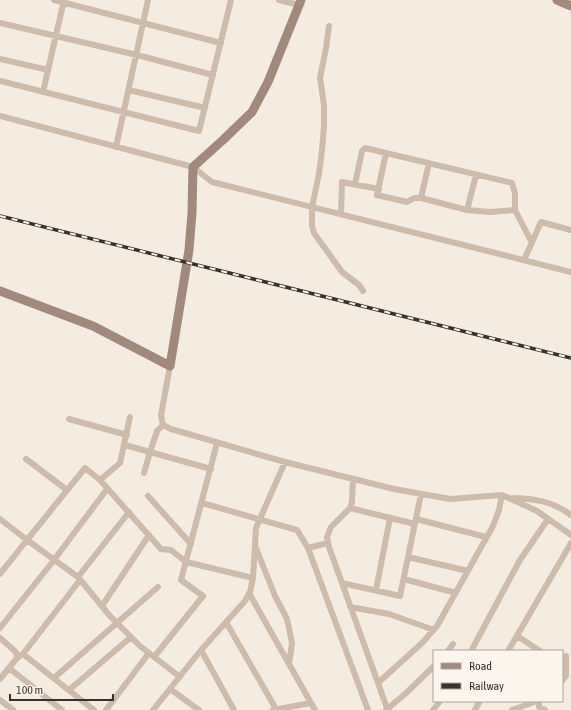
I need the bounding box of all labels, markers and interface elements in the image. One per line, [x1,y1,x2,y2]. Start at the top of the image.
legend [433,650,563,702]
text: Road [469,659,492,673]
scale bar [10,676,113,702]
text: Railway [469,679,504,693]
text: 100 m [16,683,43,697]

